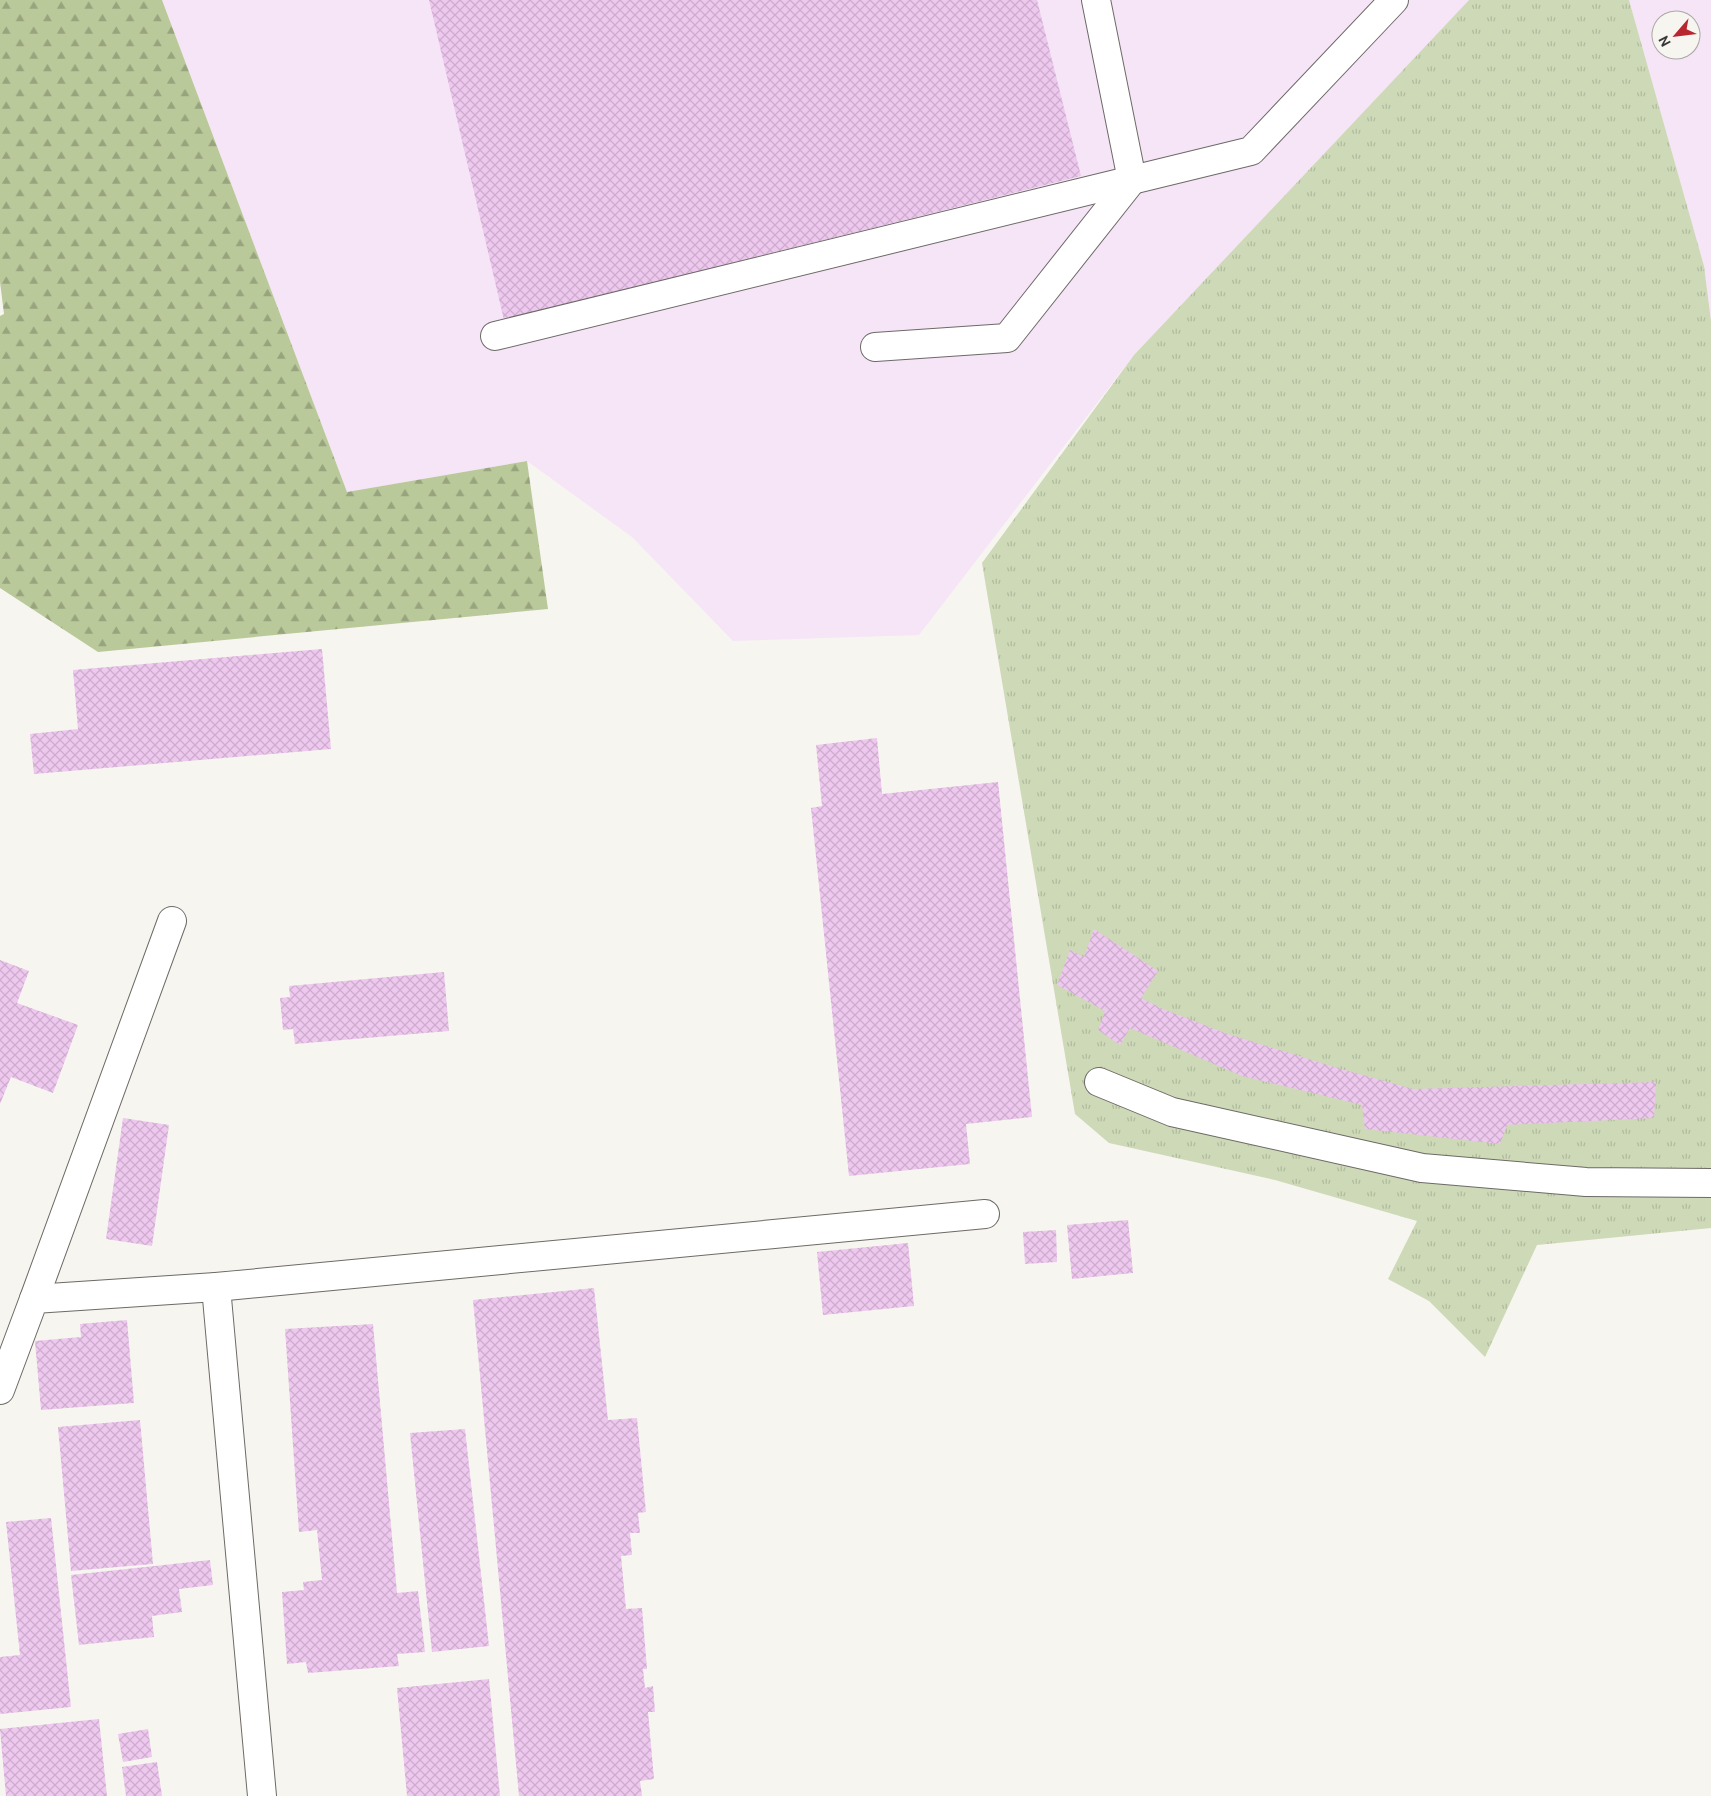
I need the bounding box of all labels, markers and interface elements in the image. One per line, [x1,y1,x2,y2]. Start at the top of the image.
north arrow [1651,10,1701,60]
text: N [1654,33,1675,50]

